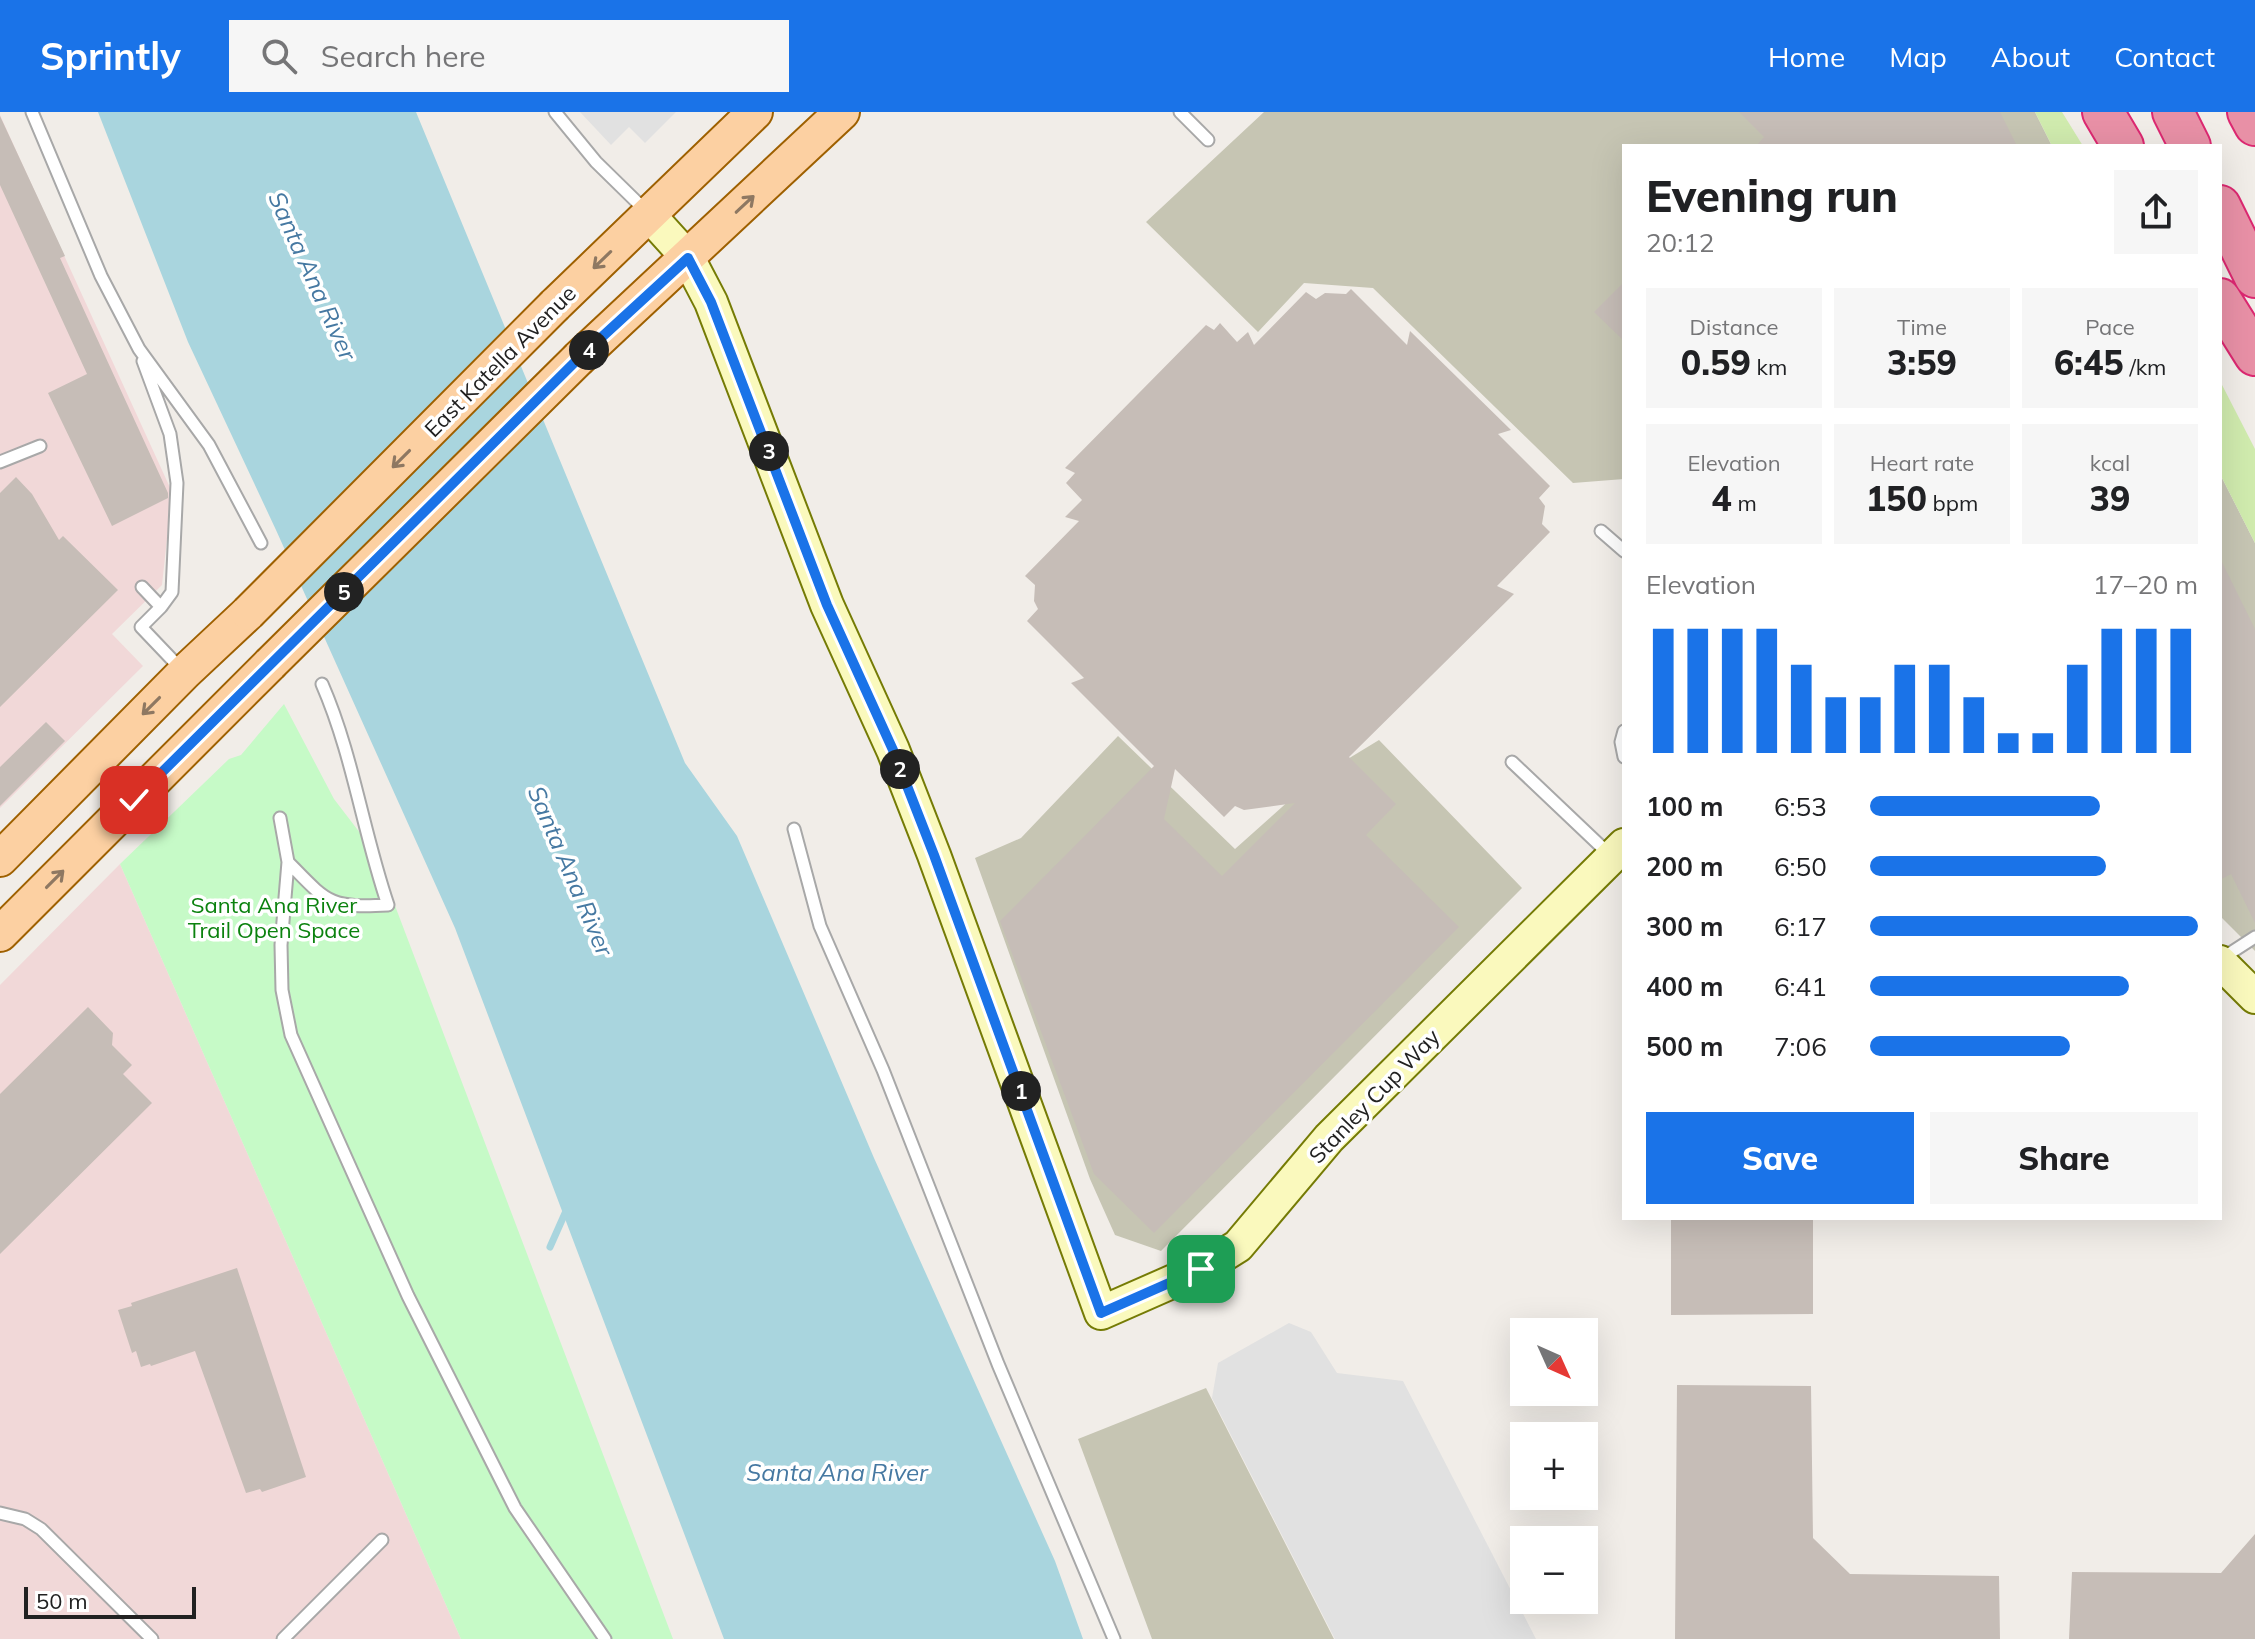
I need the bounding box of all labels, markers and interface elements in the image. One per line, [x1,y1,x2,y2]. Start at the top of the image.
search box [229,20,789,92]
text: Sprintly [40,32,181,80]
icon: search [257,34,301,78]
text: Search here [321,37,486,75]
text: Home [1768,39,1845,74]
text: Map [1889,39,1947,74]
text: About [1991,39,2070,74]
text: Contact [2114,39,2215,74]
text: Evening run [1646,168,1898,223]
button: share [2114,170,2198,254]
water label: Santa Ana River [262,187,364,366]
one-way arrow [735,195,755,214]
text: 20:12 [1646,226,1714,259]
one-way arrow [592,250,612,269]
street label: East Katella Avenue [418,279,582,443]
text: Distance [1690,313,1778,341]
text: Time [1897,313,1947,341]
text: Pace [2085,313,2135,341]
pin: 4 [569,330,609,370]
text: 4 [582,336,596,364]
text: 0.59 [1681,341,1751,384]
text: 3:59 [1887,341,1957,384]
text: 6:45 [2054,341,2124,384]
text: km [1751,353,1787,381]
text: /km [2124,353,2166,381]
pin: 3 [749,431,789,471]
text: 3 [762,437,776,465]
one-way arrow [392,449,411,468]
text: Elevation [1687,449,1781,477]
text: Heart rate [1870,449,1974,477]
text: kcal [2090,449,2130,477]
text: 4 [1711,477,1732,520]
text: 150 [1866,477,1927,520]
text: 39 [2090,477,2130,520]
text: m [1732,489,1757,517]
text: bpm [1927,489,1978,517]
text: Elevation [1646,568,1756,601]
text: 17–20 m [2093,568,2198,601]
pin: 5 [324,572,364,612]
text: 5 [337,578,351,606]
one-way arrow [142,696,161,716]
pin: 2 [880,749,920,789]
text: 2 [893,755,907,783]
pin [100,766,168,834]
icon: check [112,778,156,822]
water label: Santa Ana River [522,781,621,961]
text: 100 m [1646,790,1723,823]
text: 6:53 [1774,790,1827,823]
text: 200 m [1646,850,1723,883]
text: 6:50 [1774,850,1827,883]
one-way arrow [45,870,64,889]
park label: Santa Ana River Trail Open Space [188,891,360,944]
text: 300 m [1646,910,1723,943]
text: 6:17 [1774,910,1827,943]
text: 400 m [1646,970,1723,1003]
text: 6:41 [1774,970,1827,1003]
street label: Stanley Cup Way [1303,1023,1446,1169]
text: 500 m [1646,1030,1723,1063]
text: 7:06 [1774,1030,1827,1063]
pin: 1 [1001,1071,1041,1111]
text: 1 [1014,1077,1028,1105]
button: Save [1646,1112,1914,1204]
button: Share [1930,1112,2198,1204]
pin [1167,1235,1235,1303]
icon: arrive [1179,1247,1223,1291]
north arrow [1510,1318,1598,1406]
map controls [1510,1318,1598,1614]
button: + [1510,1422,1598,1510]
water label: Santa Ana River [746,1457,929,1487]
button: − [1510,1526,1598,1614]
scale bar [24,1583,196,1619]
text: 50 m [36,1587,87,1615]

